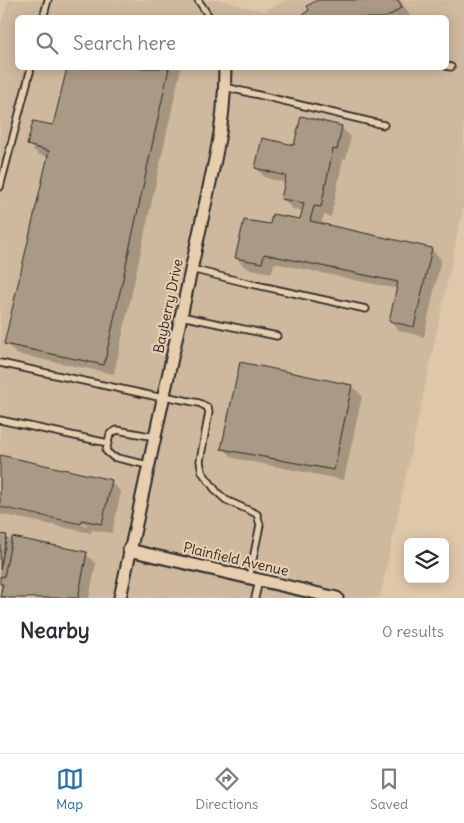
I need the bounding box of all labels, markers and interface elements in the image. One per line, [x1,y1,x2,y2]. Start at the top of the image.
search box [15,15,449,70]
icon: search [33,29,61,57]
text: Search here [73,31,176,55]
street label: Bayberry Drive [149,257,187,355]
street label: Plainfield Avenue [182,538,290,580]
map controls [404,538,449,583]
button: layers [404,538,449,583]
text: Nearby [20,617,90,644]
text: 0 results [382,621,444,641]
tab: Map [56,765,84,813]
tab: Directions [195,765,258,813]
tab: Saved [370,765,408,813]

